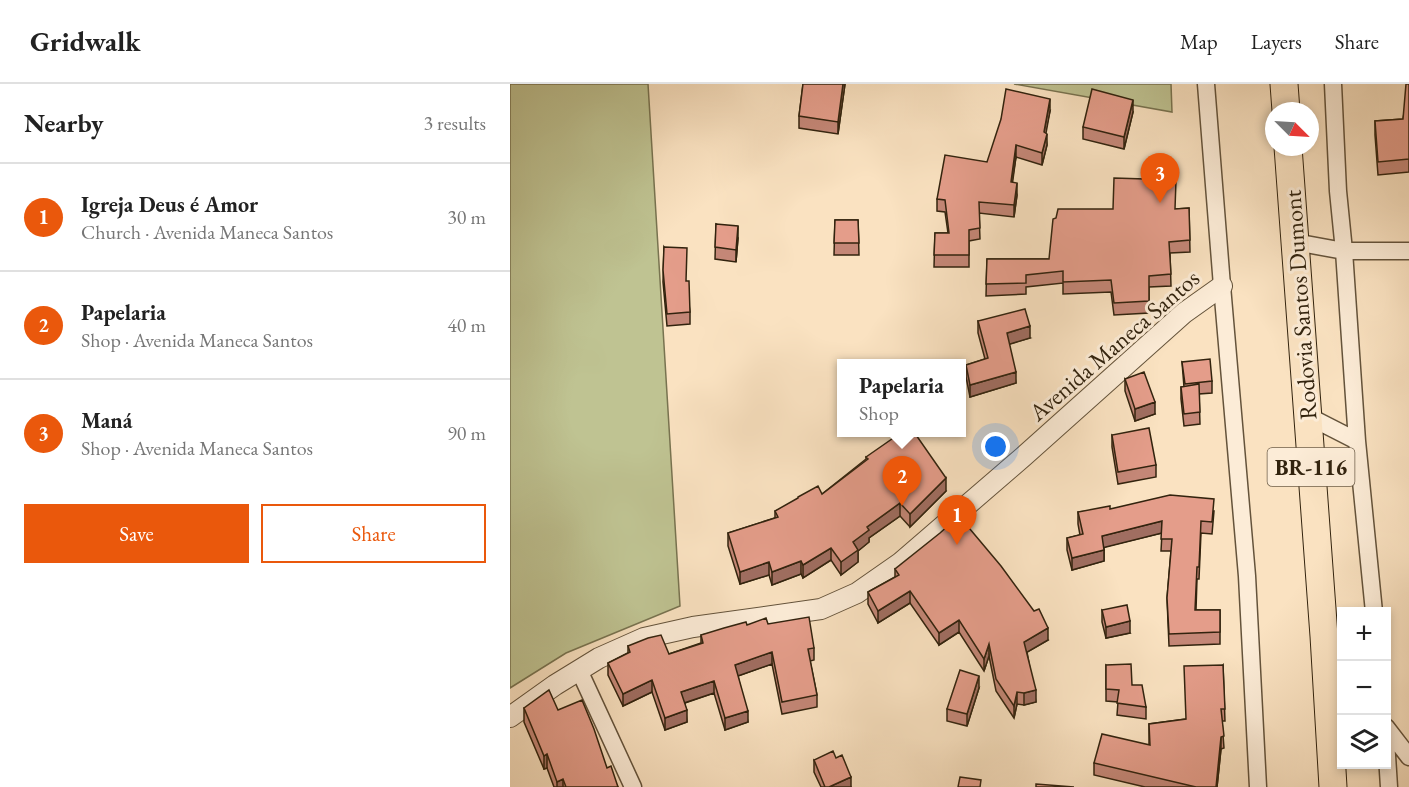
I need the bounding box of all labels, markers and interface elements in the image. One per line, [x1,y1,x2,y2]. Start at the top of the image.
text: Gridwalk [30,23,141,59]
text: Map [1180,28,1218,55]
text: Layers [1251,28,1302,55]
text: Share [1335,28,1379,55]
north arrow [1265,102,1319,156]
text: Nearby [24,106,104,140]
text: 3 results [423,110,486,136]
pin: 3 [1140,154,1180,203]
street label: Rodovia Santos Dumont [1276,189,1323,421]
text: Igreja Deus é Amor [81,190,258,219]
text: 1 [38,204,49,230]
text: 30 m [447,204,486,230]
text: Church · Avenida Maneca Santos [81,219,333,245]
street label: Avenida Maneca Santos [1022,262,1206,428]
text: Papelaria [81,298,166,327]
text: 2 [38,312,49,338]
text: 40 m [447,312,486,338]
text: Shop · Avenida Maneca Santos [81,327,313,353]
popup [837,359,966,437]
text: Papelaria [859,371,944,400]
text: Shop [859,400,899,426]
text: Maná [81,406,132,435]
text: 3 [38,420,49,446]
text: 90 m [447,420,486,446]
your location [981,432,1010,461]
text: Shop · Avenida Maneca Santos [81,435,313,461]
road number: BR-116 [1268,448,1354,486]
pin: 2 [882,456,922,506]
pin: 1 [938,496,976,545]
button: Save [24,504,249,563]
button: Share [261,504,486,563]
map controls [1337,607,1391,769]
button: + [1337,607,1391,661]
button: − [1337,661,1391,715]
button: layers [1337,715,1391,769]

